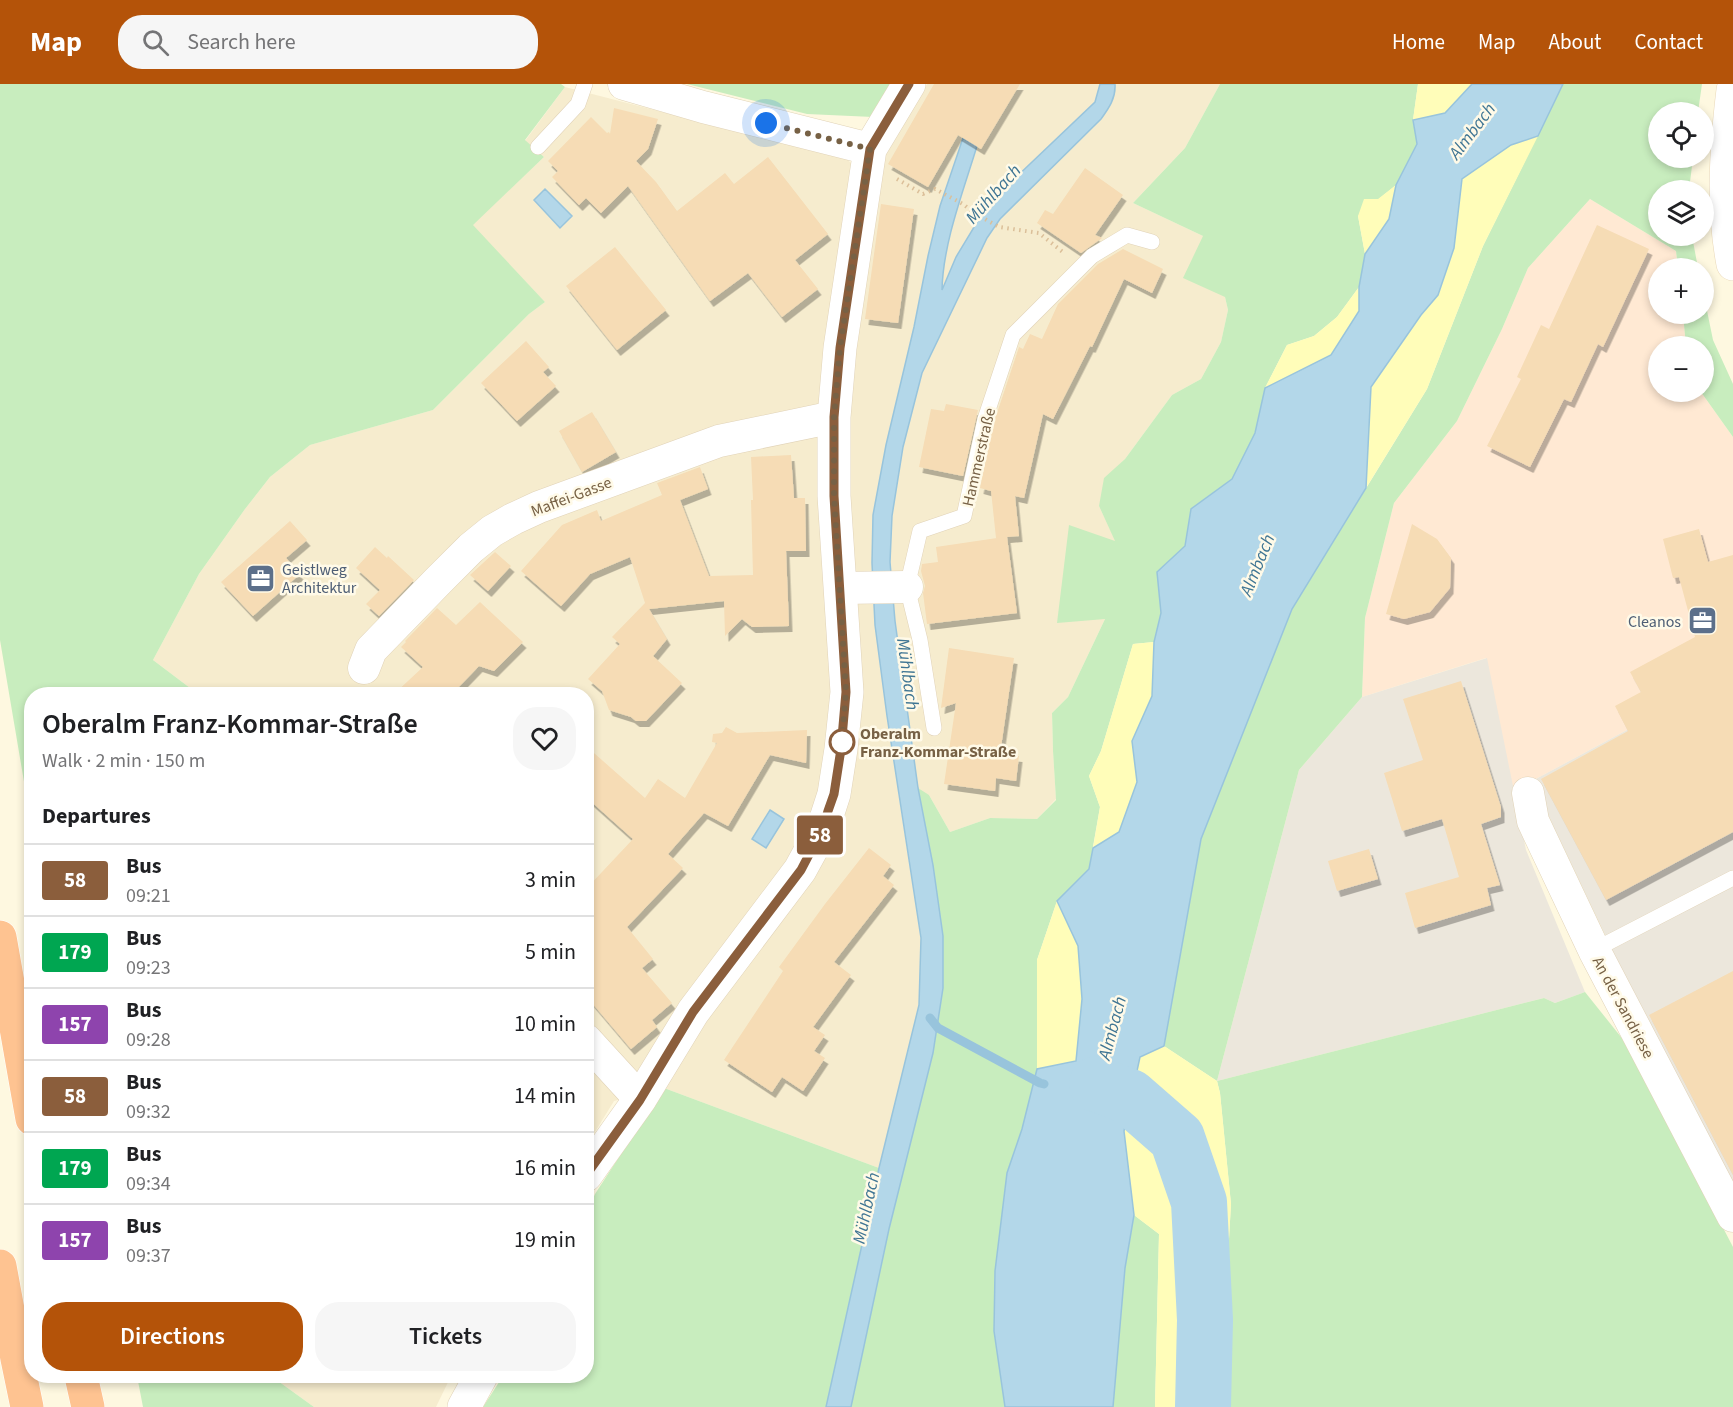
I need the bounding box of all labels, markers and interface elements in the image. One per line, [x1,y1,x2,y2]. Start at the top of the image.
search box [118,15,538,69]
text: Map [30,22,82,62]
icon: search [139,26,172,59]
text: Search here [187,26,296,58]
text: Home [1392,27,1445,57]
text: Map [1478,27,1516,57]
text: About [1549,27,1601,57]
text: Contact [1634,27,1703,57]
water label: Almbach [1442,98,1502,165]
map controls [1648,102,1714,402]
button: locate [1648,102,1714,168]
your location [751,108,781,138]
water label: Mühlbach [960,159,1027,230]
button: layers [1648,180,1714,246]
button: + [1648,258,1714,324]
button: − [1648,336,1714,402]
street label: Hammerstraße [957,406,1001,509]
street label: Maffei-Gasse [528,471,615,522]
water label: Almbach [1233,531,1281,601]
place label: Geistlweg Architektur [282,559,357,599]
office icon: Geistlweg Architektur [245,562,277,594]
office icon: Cleanos [1686,605,1718,637]
place label: Cleanos [1628,611,1681,633]
water label: Mühlbach [890,636,925,712]
text: Oberalm Franz-Kommar-Straße [42,704,418,744]
button: heart [513,707,576,770]
place label: Oberalm Franz-Kommar-Straße [860,723,1016,763]
marker: Oberalm Franz-Kommar-Straße [829,729,855,755]
text: Walk · 2 min · 150 m [42,747,205,775]
text: Departures [42,800,151,832]
line badge: 58 [793,816,847,855]
text: 58 [809,820,831,850]
text: Bus [126,850,162,882]
text: 3 min [525,864,576,896]
text: 58 [64,865,86,895]
text: 09:21 [126,882,171,910]
text: Bus [126,922,162,954]
text: 5 min [525,936,576,968]
text: 179 [58,937,92,967]
street label: An der Sandriese [1587,953,1659,1062]
text: 09:23 [126,954,171,982]
text: Bus [126,994,162,1026]
water label: Almbach [1092,994,1133,1064]
text: 10 min [514,1008,576,1040]
text: 157 [58,1009,92,1039]
text: 09:28 [126,1026,171,1054]
text: Bus [126,1066,162,1098]
text: 14 min [514,1080,576,1112]
text: 58 [64,1081,86,1111]
text: 09:32 [126,1098,171,1126]
text: Bus [126,1138,162,1170]
text: 16 min [514,1152,576,1184]
text: 179 [58,1153,92,1183]
text: 09:34 [126,1170,171,1198]
water label: Mühlbach [847,1170,886,1246]
text: Bus [126,1210,162,1242]
text: 19 min [514,1224,576,1256]
text: 157 [58,1225,92,1255]
text: 09:37 [126,1242,171,1270]
button: Directions [42,1302,303,1371]
button: Tickets [315,1302,576,1371]

